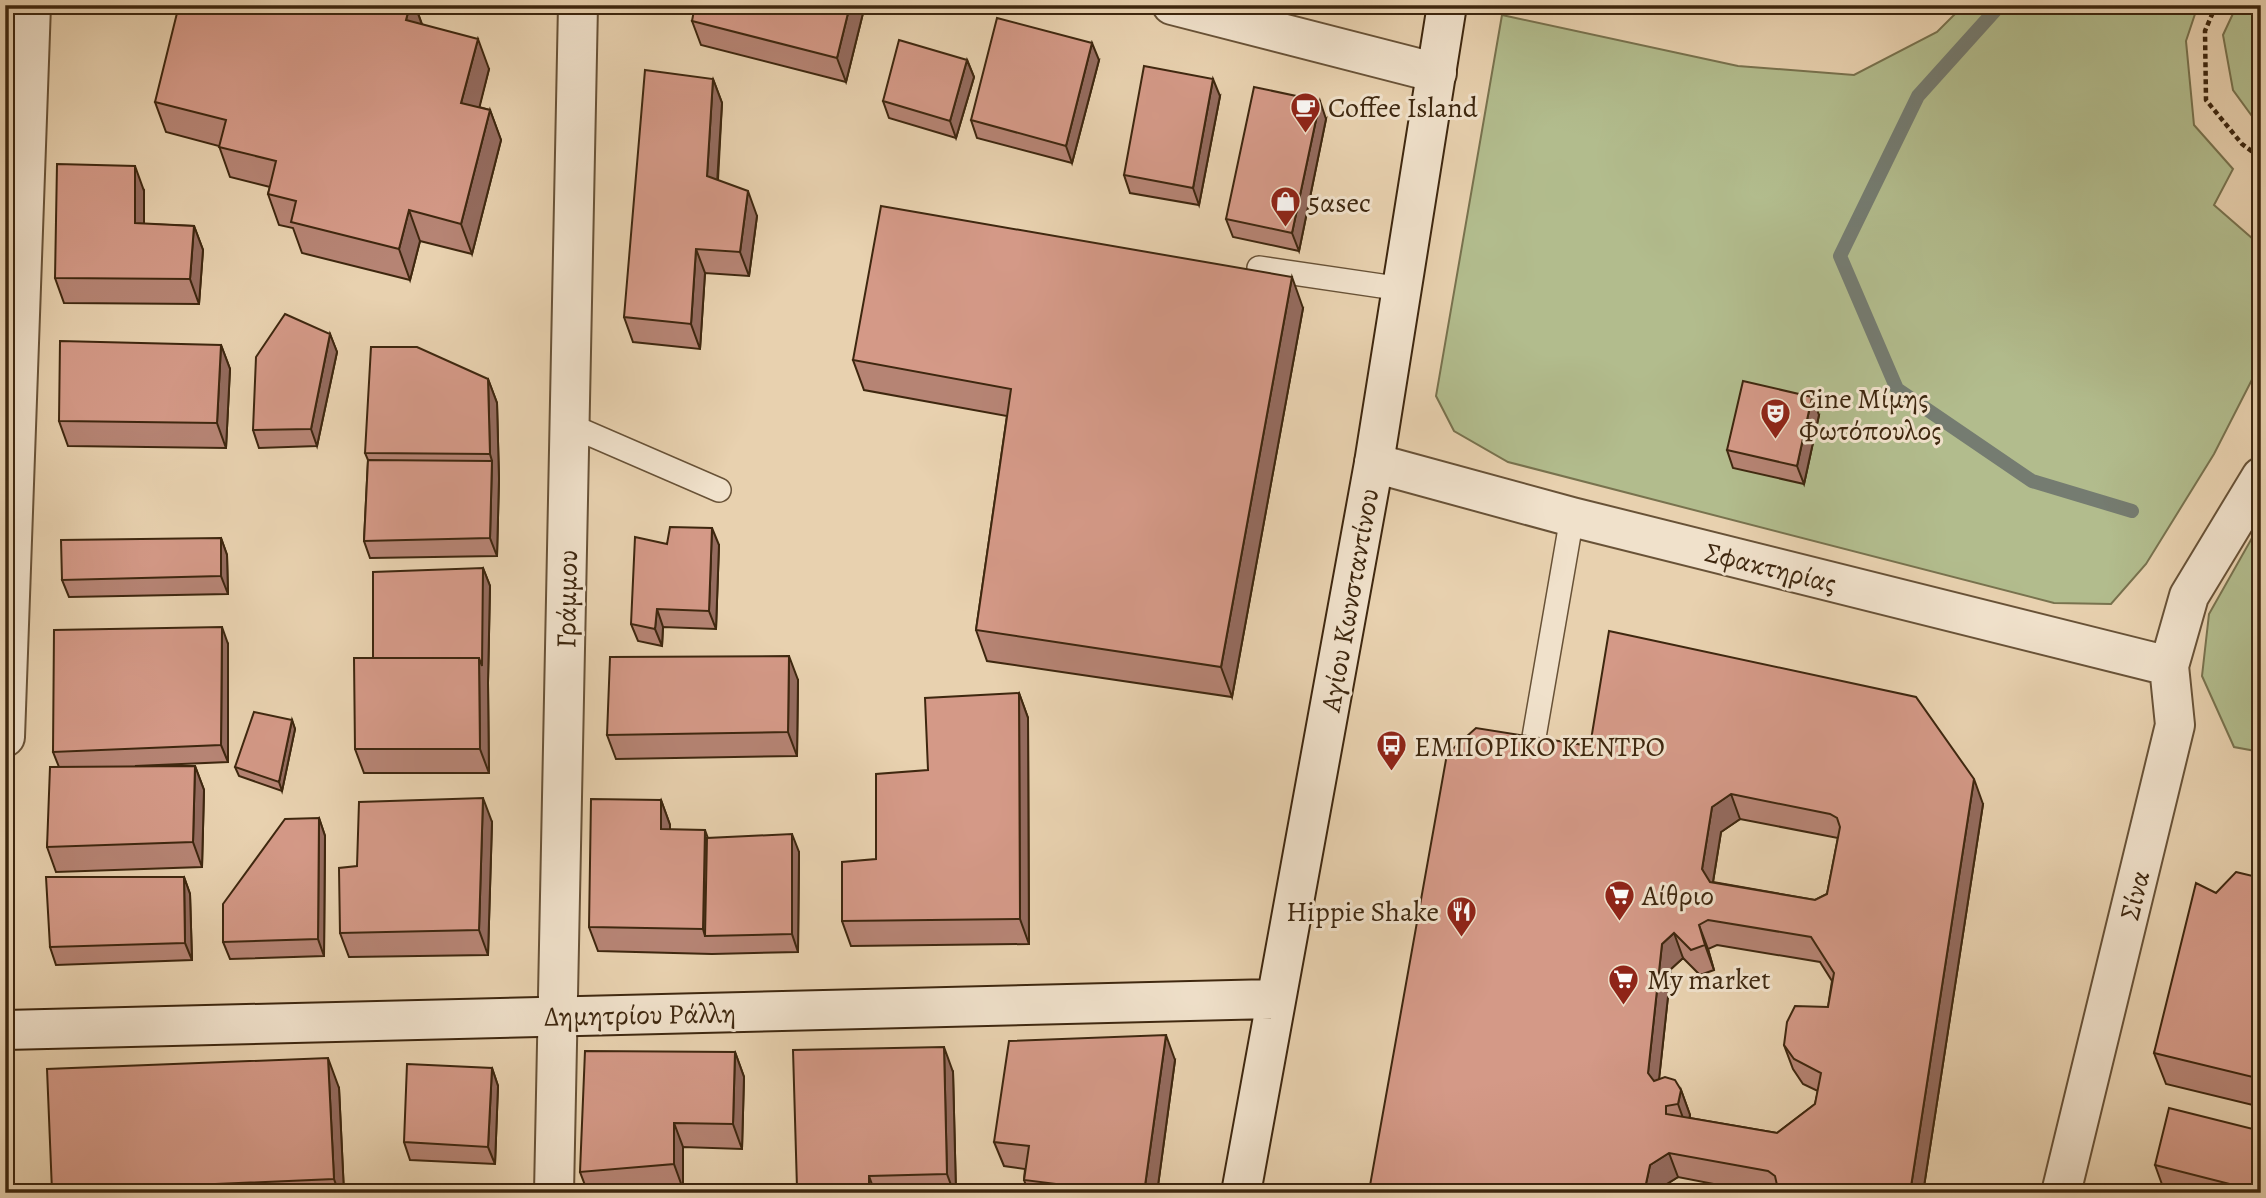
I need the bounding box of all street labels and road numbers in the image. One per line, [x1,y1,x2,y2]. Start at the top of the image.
street label: Αγίου Κωνσταντίνου [1311,486,1388,716]
street label: Σφακτηρίας [1701,533,1840,603]
street label: Γράμμου [547,549,587,649]
street label: Σίνα [2111,867,2159,924]
street label: Δημητρίου Ράλλη [544,994,736,1036]

